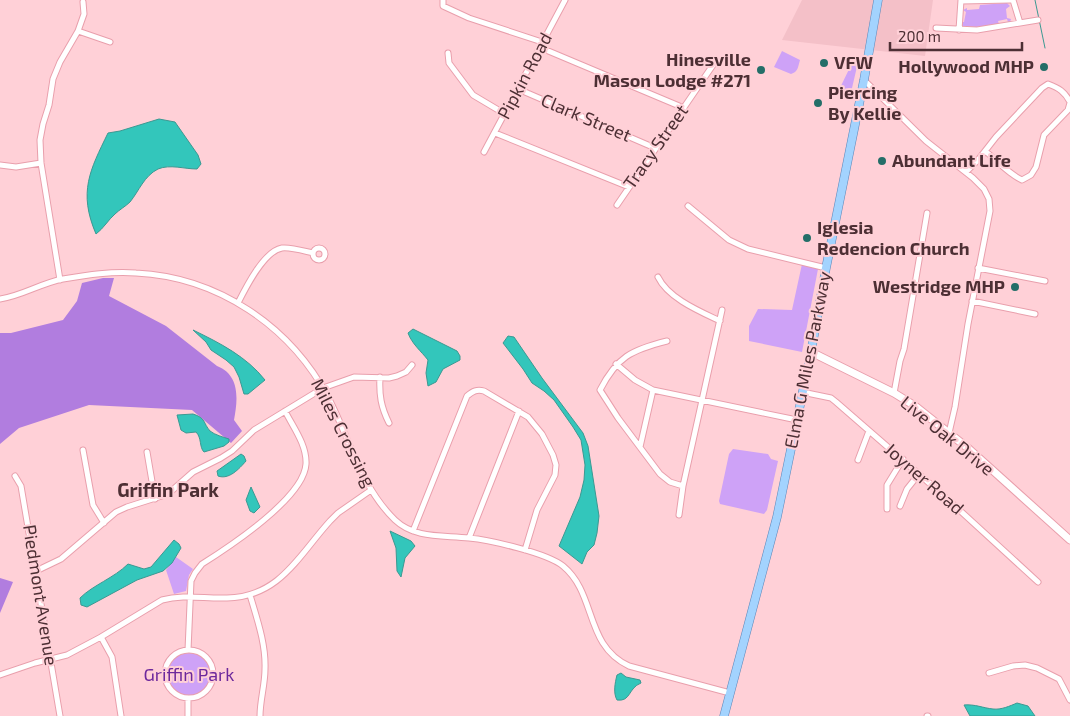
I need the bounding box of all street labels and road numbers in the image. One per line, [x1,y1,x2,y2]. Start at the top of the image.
street label: Pipkin Road [492,28,556,123]
street label: Clark Street [538,88,635,146]
street label: Tracy Street [618,100,692,193]
street label: Elma G Miles Parkway [779,269,835,450]
street label: Miles Crossing [307,374,381,491]
street label: Live Oak Drive [896,391,999,480]
street label: Joyner Road [880,438,969,519]
street label: Piedmont Avenue [19,523,63,667]

